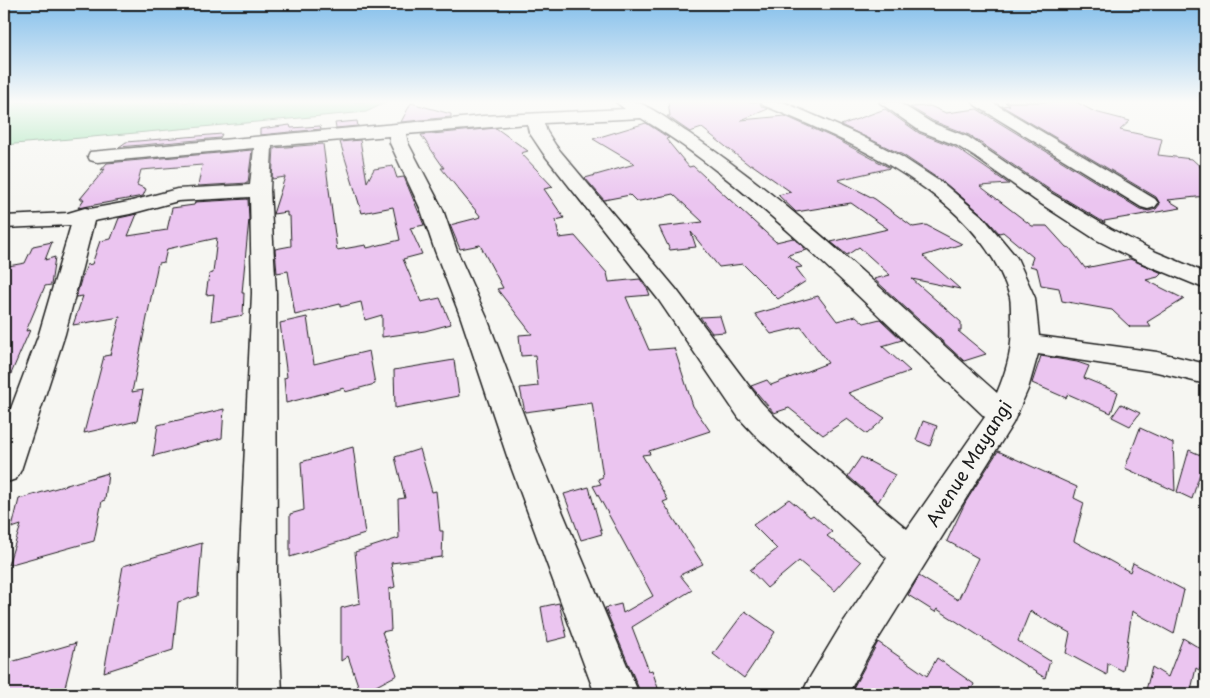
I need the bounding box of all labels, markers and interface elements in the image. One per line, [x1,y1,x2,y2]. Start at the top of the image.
street label: Avenue Mayangi [918,395,1018,531]

